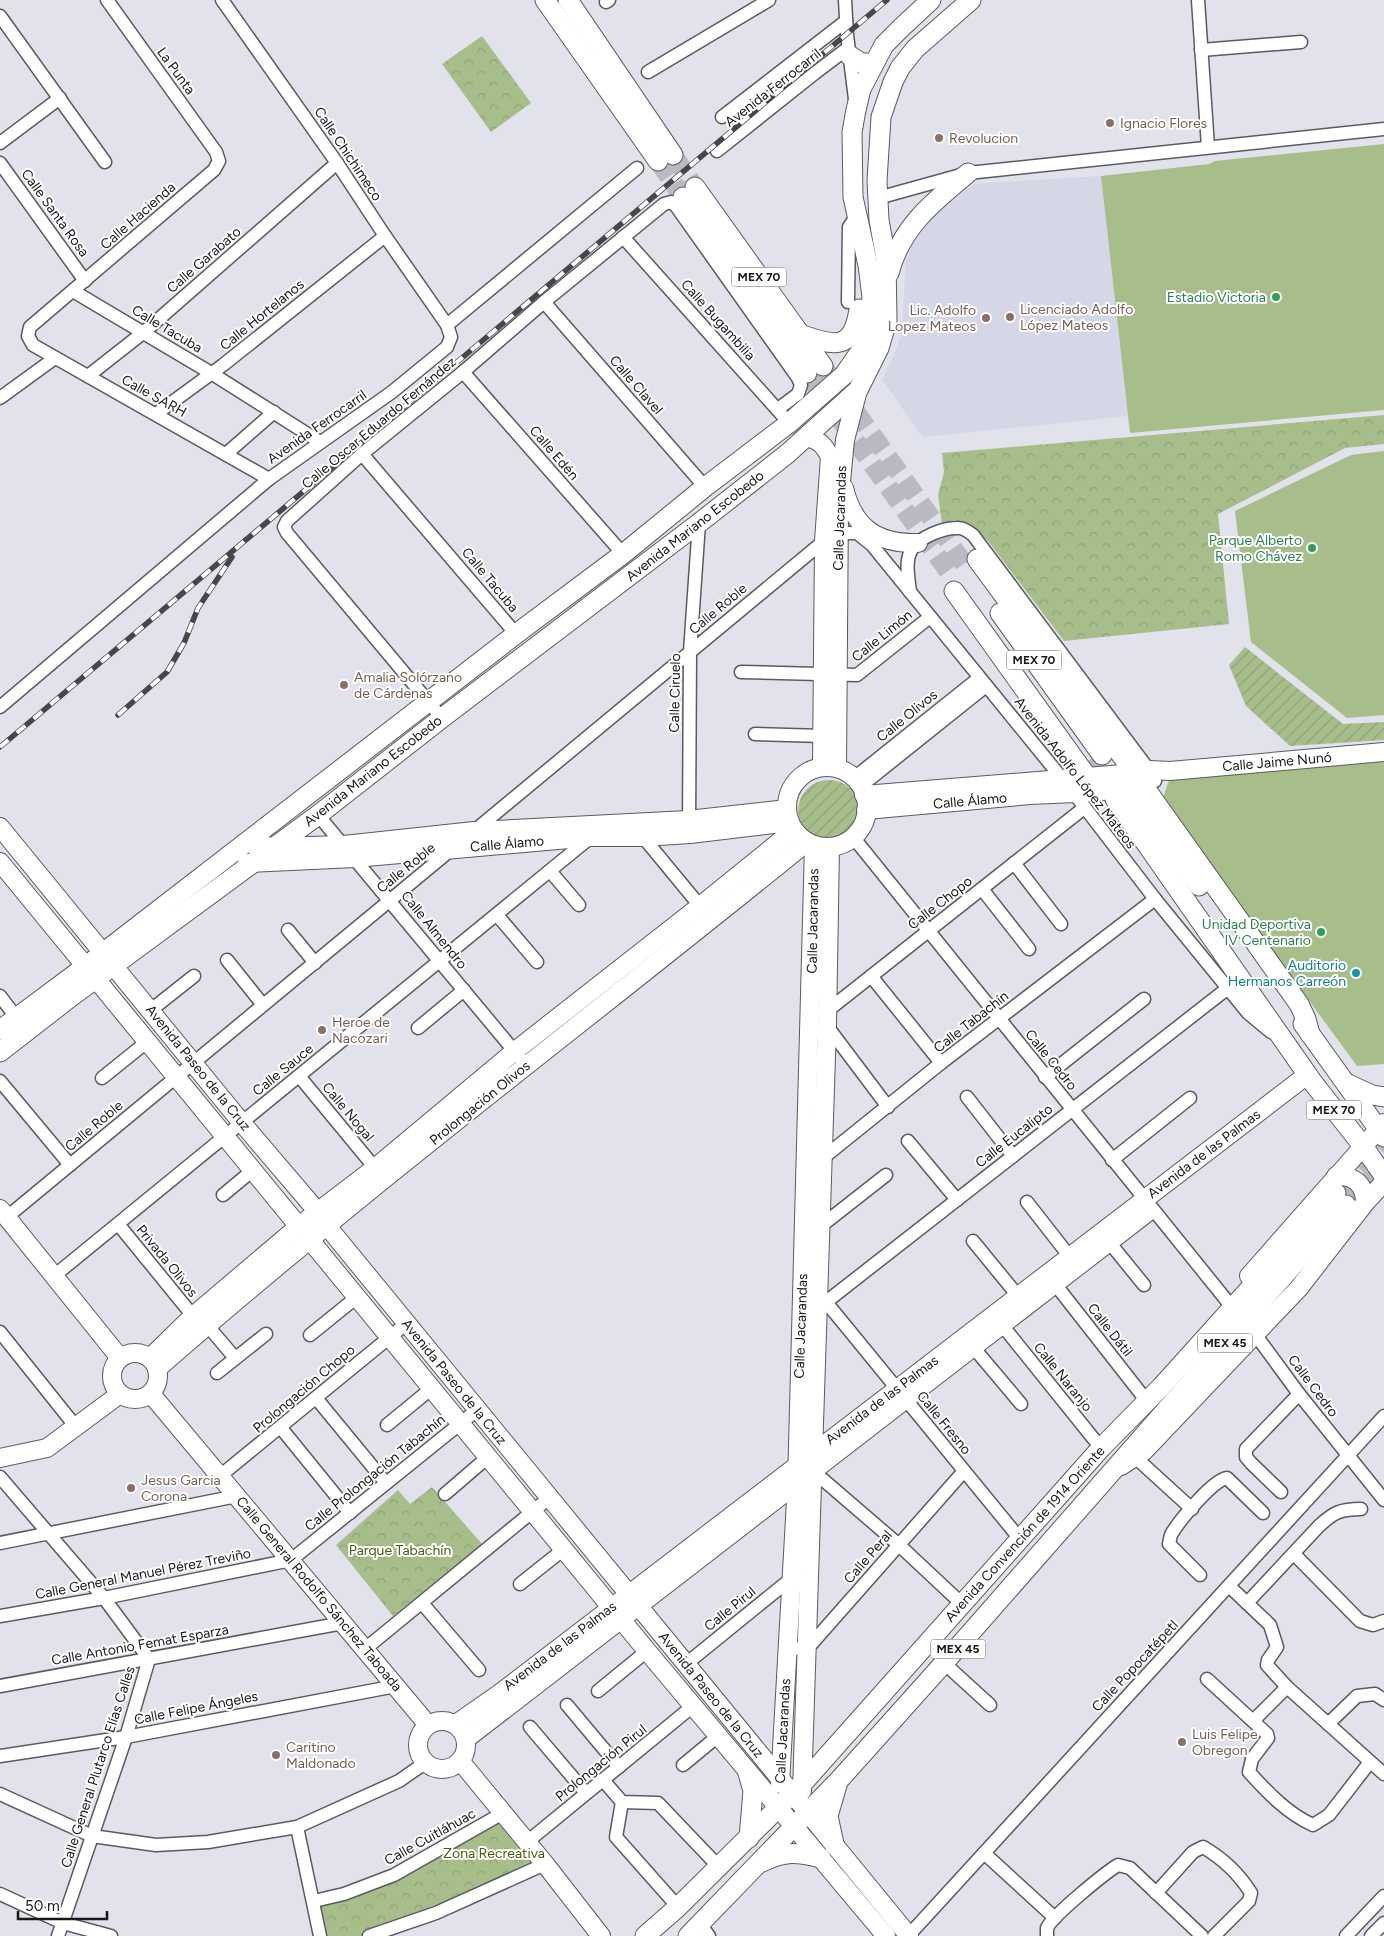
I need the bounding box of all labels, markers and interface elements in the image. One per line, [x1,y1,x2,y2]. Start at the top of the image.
street label: La Punta [153,44,199,98]
street label: Avenida Ferrocarril [722,45,824,131]
street label: Calle Chichimeco [310,104,386,204]
place label: Ignacio Flores [1120,115,1207,132]
marker: Ignacio Flores [1104,117,1116,129]
place label: Revolucion [949,130,1018,147]
marker: Revolucion [933,132,945,144]
street label: Calle Santa Rosa [17,166,93,260]
street label: Calle Hacienda [97,179,179,253]
street label: Calle Garabato [163,223,245,297]
road number: MEX 70 [732,268,786,286]
street label: Calle Hortelanos [216,276,308,354]
street label: Calle Bugambilia [677,276,759,364]
place label: Estadio Victoria [1167,289,1266,306]
marker: Estadio Victoria [1270,291,1282,303]
street label: Calle Tacuba [129,301,205,357]
place label: Licenciado Adolfo López Mateos [1020,301,1133,334]
place label: Lic. Adolfo Lopez Mateos [888,302,976,335]
marker: Licenciado Adolfo López Mateos [1004,311,1016,323]
marker: Lic. Adolfo Lopez Mateos [980,312,992,324]
street label: Calle Clavel [606,352,666,418]
street label: Calle Oscar Eduardo Fernández [298,353,460,493]
street label: Calle SARH [118,371,190,421]
street label: Avenida Ferrocarril [264,386,370,468]
street label: Calle Edén [526,422,582,484]
street label: Calle Jacarandas [830,465,850,571]
street label: Avenida Mariano Escobedo [623,467,767,585]
place label: Parque Alberto Romo Chávez [1209,532,1302,565]
marker: Parque Alberto Romo Chávez [1306,542,1318,554]
street label: Calle Tacuba [458,544,522,616]
street label: Calle Roble [686,580,751,638]
street label: Calle Limón [848,606,916,666]
road number: MEX 70 [1006,650,1062,670]
street label: Calle Ciruelo [666,653,684,733]
place label: Amalia Solórzano de Cárdenas [354,669,462,702]
marker: Amalia Solórzano de Cárdenas [338,679,350,691]
street label: Calle Olivos [873,686,941,746]
street label: Avenida Adolfo López Mateos [1011,694,1139,852]
street label: Avenida Mariano Escobedo [301,712,445,830]
street label: Calle Jaime Nunó [1222,749,1332,775]
street label: Calle Álamo [932,789,1008,813]
street label: Calle Álamo [469,832,545,856]
street label: Calle Roble [373,839,439,897]
street label: Calle Jacarandas [804,868,822,974]
street label: Calle Chopo [904,873,976,933]
street label: Calle Almendro [397,888,471,972]
place label: Unidad Deportiva IV Centenario [1202,916,1311,949]
marker: Unidad Deportiva IV Centenario [1315,926,1327,938]
place label: Auditorio Hermanos Carreón [1228,957,1346,990]
marker: Auditorio Hermanos Carreón [1350,967,1362,979]
street label: Calle Tabachín [930,987,1012,1056]
street label: Avenida Paseo de la Cruz [142,1002,254,1135]
place label: Heroe de Nacozari [332,1014,390,1047]
marker: Heroe de Nacozari [316,1024,328,1036]
street label: Calle Cedro [1021,1026,1081,1094]
street label: Calle Sauce [249,1040,317,1100]
street label: Prolongación Olivos [426,1057,534,1149]
street label: Calle Nogal [318,1079,378,1145]
street label: Calle Roble [62,1097,127,1155]
road number: MEX 70 [1306,1100,1362,1120]
street label: Calle Eucalipto [972,1101,1056,1171]
street label: Avenida de las Palmas [1144,1106,1264,1202]
street label: Privada Olivos [133,1221,201,1301]
street label: Calle Jacarandas [791,1273,811,1379]
street label: Calle Dátil [1084,1300,1136,1360]
street label: Avenida Paseo de la Cruz [398,1316,510,1449]
road number: MEX 45 [1198,1334,1252,1352]
street label: Calle Naranjo [1030,1339,1096,1415]
street label: Prolongación Chopo [250,1341,358,1437]
street label: Avenida de las Palmas [822,1352,942,1448]
street label: Calle Cedro [1284,1352,1342,1420]
street label: Calle Fresno [913,1388,975,1458]
street label: Calle Prolongación Tabachín [301,1411,449,1535]
street label: Avenida Convención de 1914 Oriente [941,1442,1109,1625]
place label: Jesus Garcia Corona [141,1472,221,1505]
marker: Jesus Garcia Corona [125,1482,137,1494]
street label: Calle General Rodolfo Sánchez Taboada [232,1493,406,1695]
street label: Calle Peral [840,1527,896,1587]
park label: Parque Tabachín [349,1542,452,1559]
street label: Calle General Manuel Pérez Treviño [34,1545,252,1603]
street label: Calle Pirul [701,1583,759,1635]
street label: Avenida de las Palmas [500,1598,620,1694]
street label: Calle Popocatépetl [1088,1617,1182,1715]
street label: Calle Antonio Femat Esparza [50,1621,230,1669]
street label: Avenida Paseo de la Cruz [655,1629,767,1762]
road number: MEX 45 [930,1640,986,1658]
street label: Calle General Plutarco Elías Calles [57,1664,139,1870]
street label: Calle Jacarandas [772,1678,794,1784]
street label: Calle Felipe Ángeles [133,1688,259,1728]
street label: Prolongación Pirul [552,1721,650,1805]
place label: Luis Felipe Obregon [1192,1726,1258,1759]
marker: Luis Felipe Obregon [1176,1736,1188,1748]
place label: Caritino Maldonado [286,1739,356,1772]
marker: Caritino Maldonado [270,1749,282,1761]
street label: Calle Cuitláhuac [381,1805,479,1869]
park label: Zona Recreativa [443,1845,545,1862]
scale bar [18,1888,106,1920]
text: 50 m [25,1897,60,1915]

